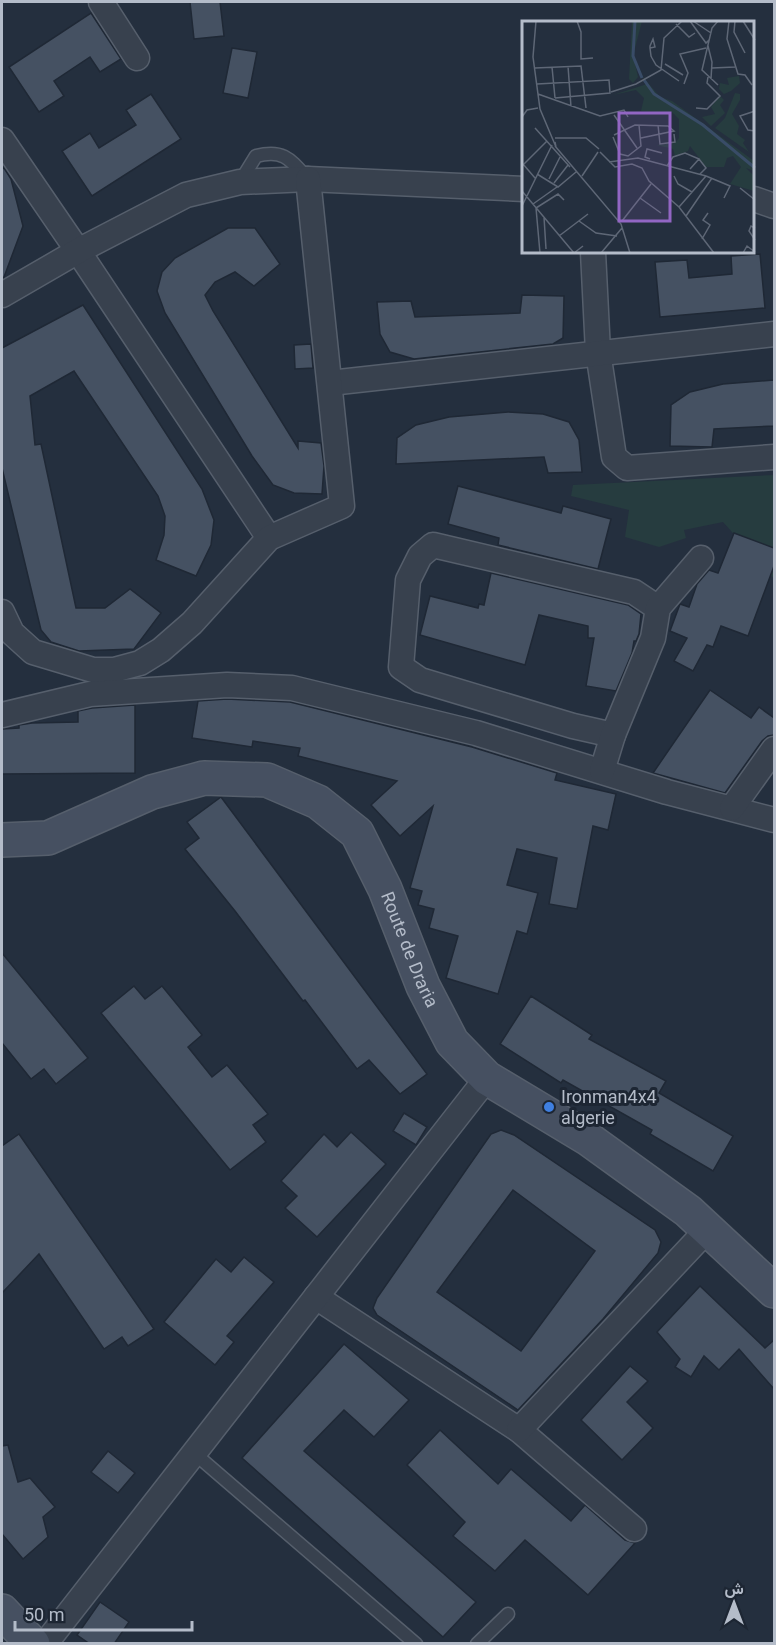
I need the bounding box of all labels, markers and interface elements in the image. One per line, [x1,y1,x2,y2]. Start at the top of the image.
inset map [522,21,755,254]
street label: Route de Draria [377,889,443,1011]
place label: Ironman4x4 algerie [561,1086,657,1128]
marker: Ironman4x4 algerie [542,1100,556,1114]
north arrow [704,1573,764,1633]
text: ش [724,1579,744,1598]
scale bar [15,1594,192,1632]
text: 50 m [24,1604,64,1625]

